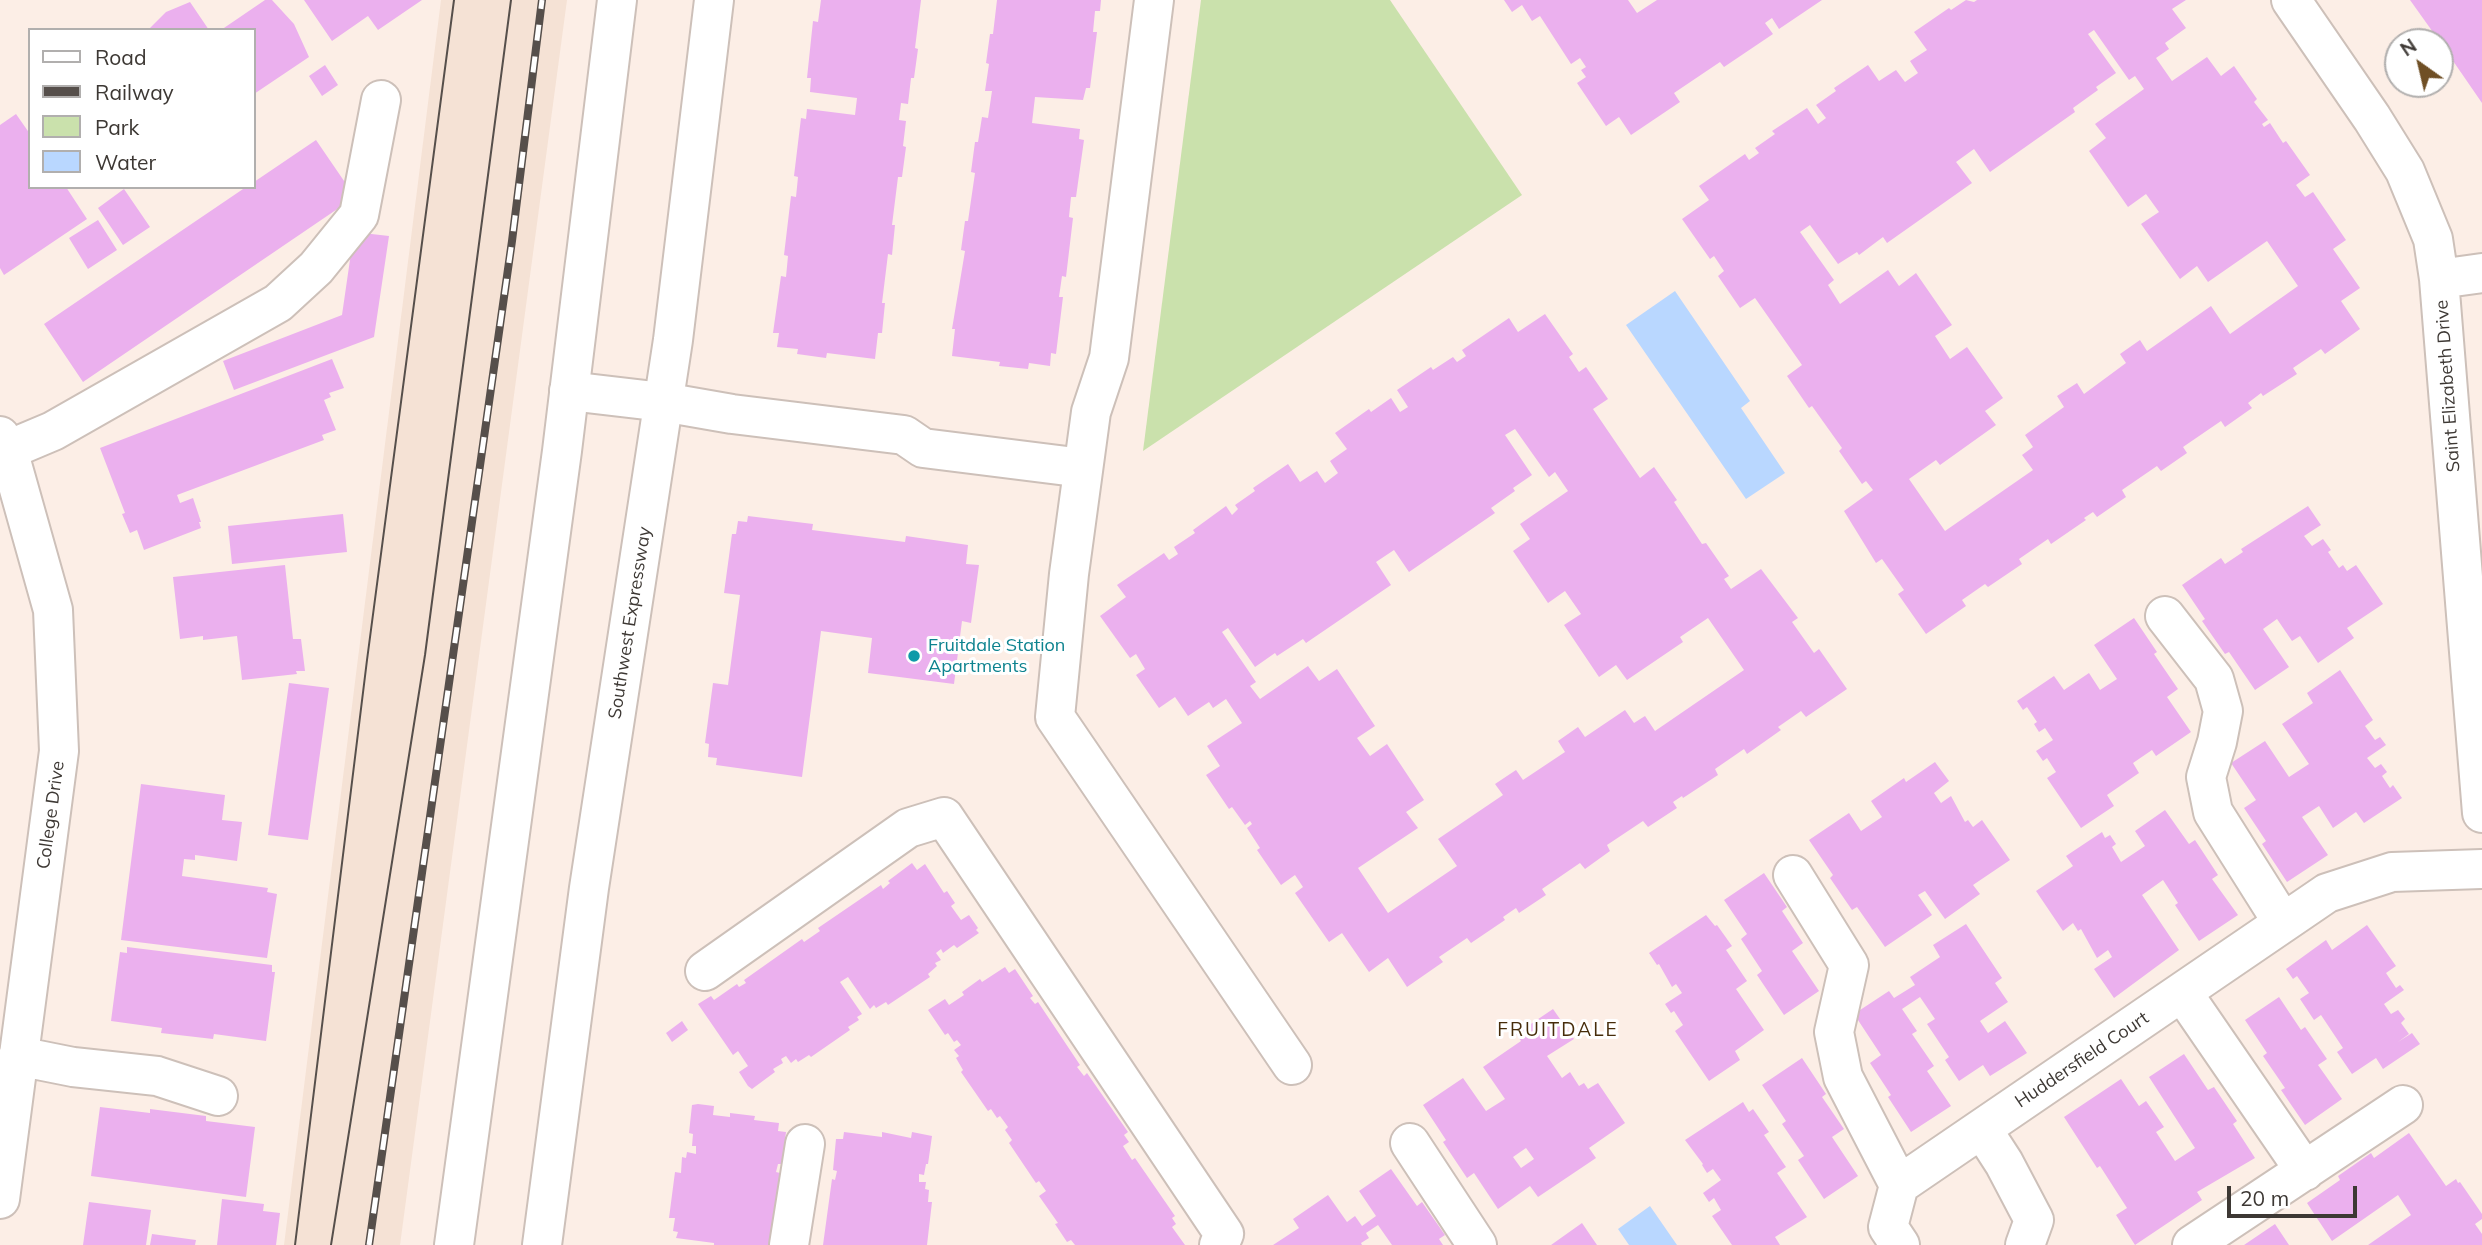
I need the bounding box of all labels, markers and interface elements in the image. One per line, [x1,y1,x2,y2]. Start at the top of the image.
legend [28,28,256,189]
north arrow [2384,28,2454,98]
text: N [2396,33,2421,61]
text: Road [95,44,146,70]
text: Railway [95,79,174,105]
text: Park [95,114,139,140]
text: Water [95,149,156,175]
street label: Saint Elizabeth Drive [2431,299,2465,473]
street label: Southwest Expressway [604,525,656,721]
place label: Fruitdale Station Apartments [928,635,1065,678]
marker: Fruitdale Station Apartments [906,648,922,664]
street label: College Drive [33,759,69,871]
street label: Huddersfield Court [2011,1007,2153,1113]
district label: FRUITDALE [1498,1019,1618,1041]
scale bar [2230,1172,2360,1216]
text: 20 m [2240,1185,2289,1211]

